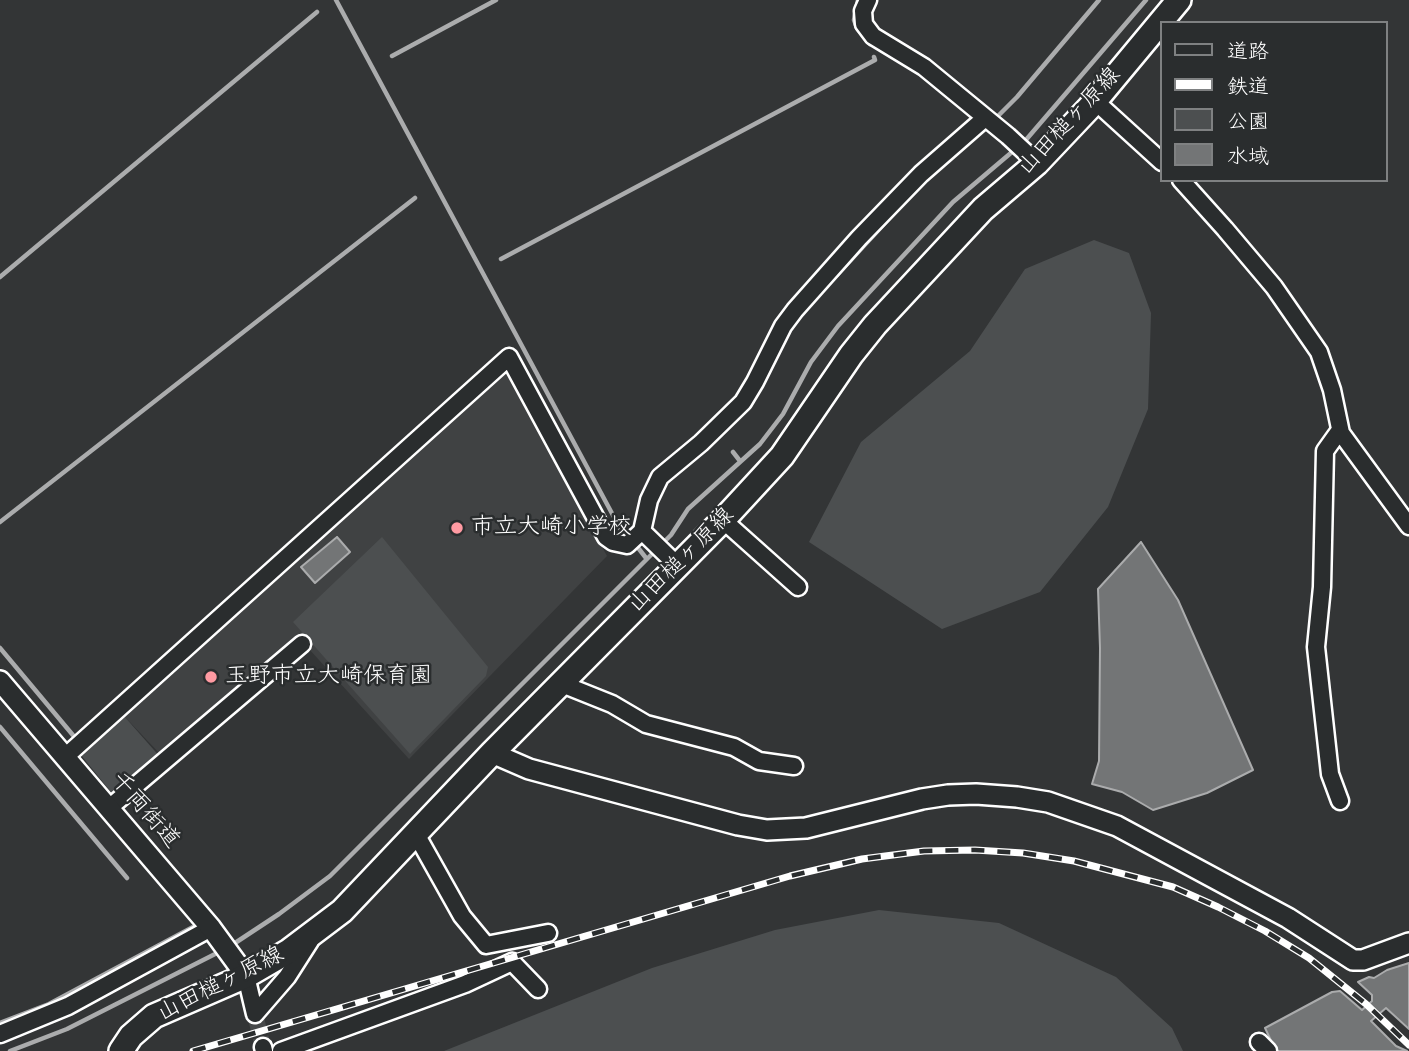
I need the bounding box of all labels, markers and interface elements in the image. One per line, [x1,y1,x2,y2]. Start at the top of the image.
legend [1160,21,1388,182]
text: 道路 [1227,37,1269,66]
street label: 山田槌ヶ原線 [1013,62,1127,182]
text: 鉄道 [1227,72,1269,101]
text: 公園 [1227,107,1269,136]
text: 水域 [1227,142,1269,171]
street label: 山田槌ヶ原線 [623,502,741,620]
place label: 市立大崎小学校 [471,514,632,542]
marker: 市立大崎小学校 [449,520,465,536]
place label: 玉野市立大崎保育園 [225,663,432,691]
marker: 玉野市立大崎保育園 [203,669,219,685]
street label: 千両街道 [103,767,185,855]
street label: 山田槌ヶ原線 [153,941,289,1029]

